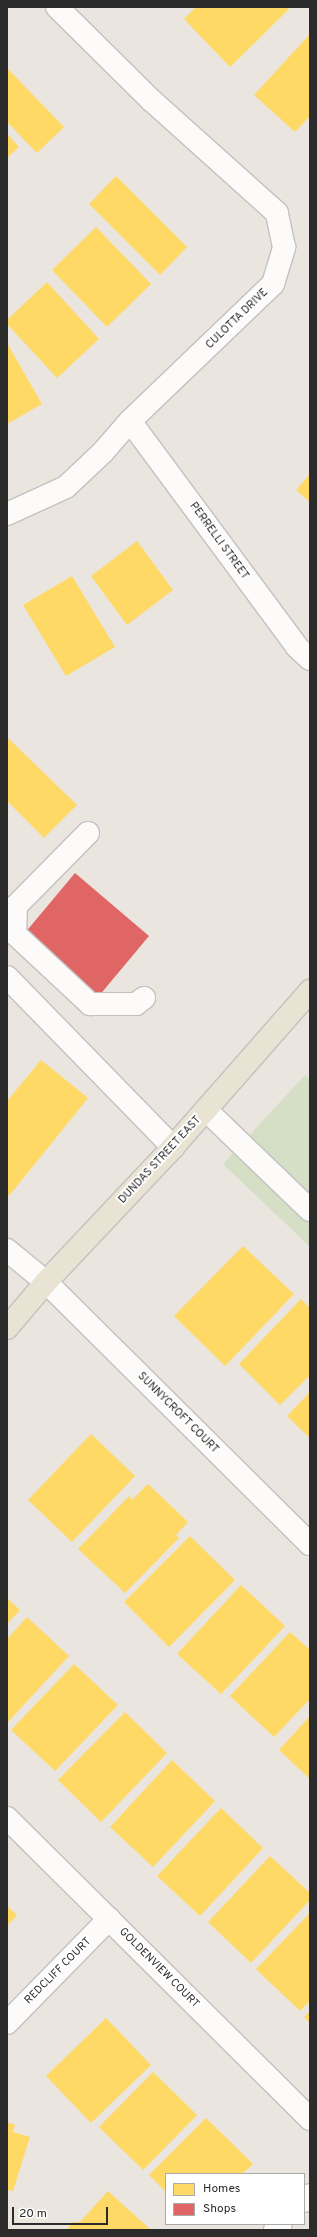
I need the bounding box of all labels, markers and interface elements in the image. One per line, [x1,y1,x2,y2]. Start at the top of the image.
street label: CULOTTA DRIVE [203,286,271,352]
street label: PERRELLI STREET [187,500,251,582]
street label: DUNDAS STREET EAST [116,1113,204,1207]
street label: SUNNYCROFT COURT [135,1370,221,1456]
street label: GOLDENVIEW COURT [116,1925,202,2011]
street label: REDCLIFF COURT [22,1935,94,2007]
legend [165,2173,305,2225]
text: Homes [203,2181,240,2197]
scale bar [14,2199,110,2225]
text: Shops [203,2201,236,2217]
text: 20 m [19,2206,47,2222]

